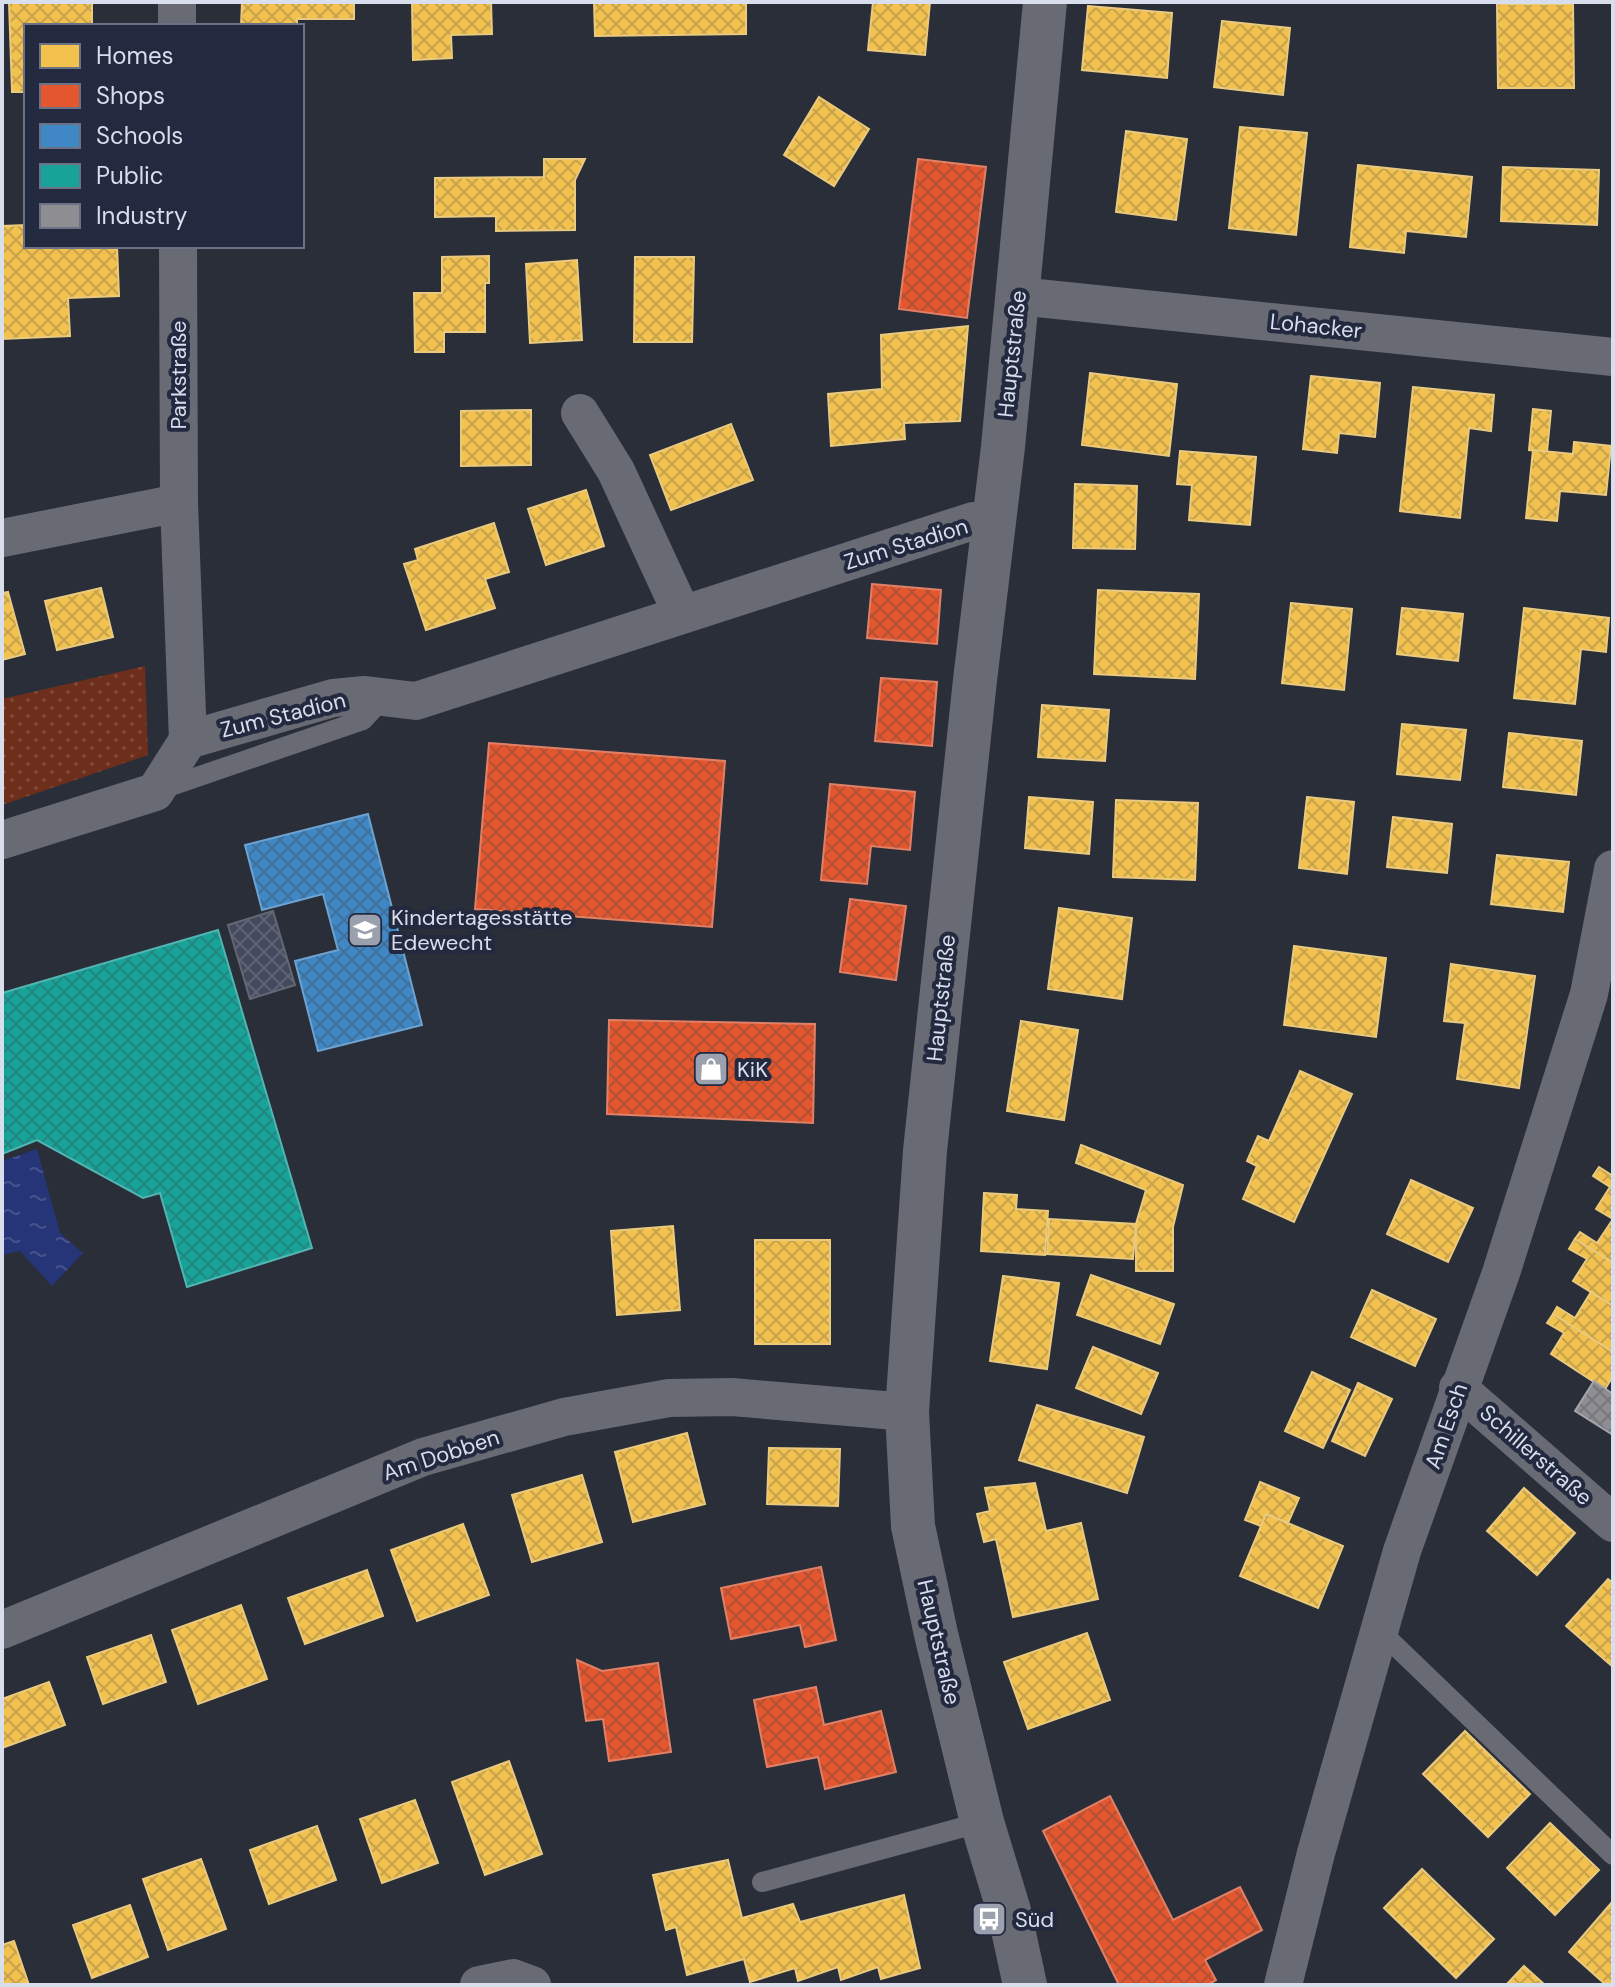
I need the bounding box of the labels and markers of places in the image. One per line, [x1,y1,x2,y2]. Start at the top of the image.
place label: Kindertagesstätte Edewecht [391,903,572,957]
school or university icon: Kindertagesstätte Edewecht [346,911,384,949]
shop icon: KiK [692,1050,730,1088]
place label: KiK [737,1055,768,1084]
bus stop icon: Süd [970,1900,1008,1938]
place label: Süd [1015,1905,1054,1934]

